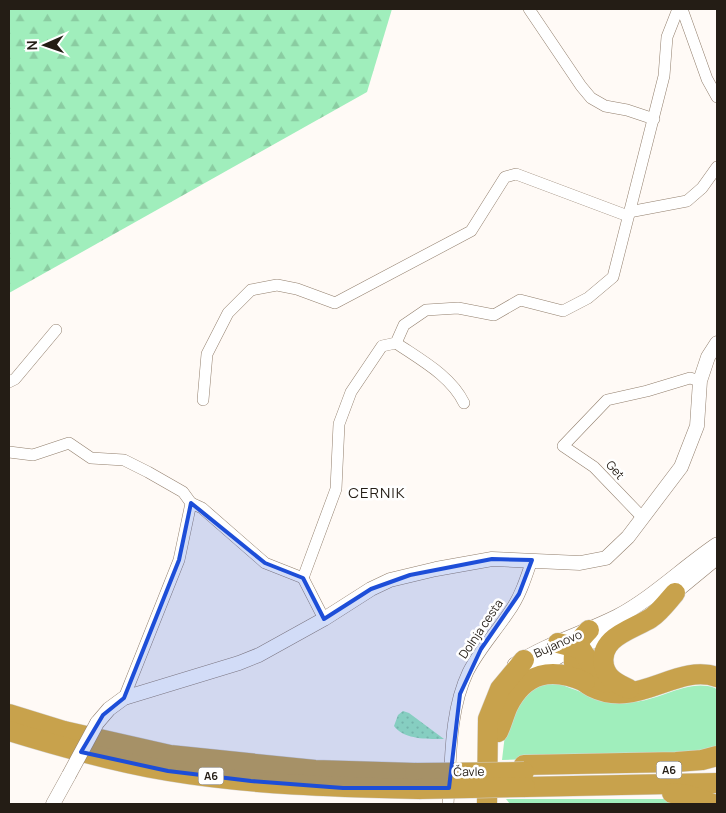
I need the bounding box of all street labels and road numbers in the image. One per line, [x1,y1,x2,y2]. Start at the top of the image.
street label: Get [602,456,629,483]
street label: Dolnja cesta [454,596,507,662]
street label: Bujanovo [531,625,585,662]
road number: A6 [656,762,682,778]
street label: Čavle [453,763,485,780]
road number: A6 [198,768,224,784]

